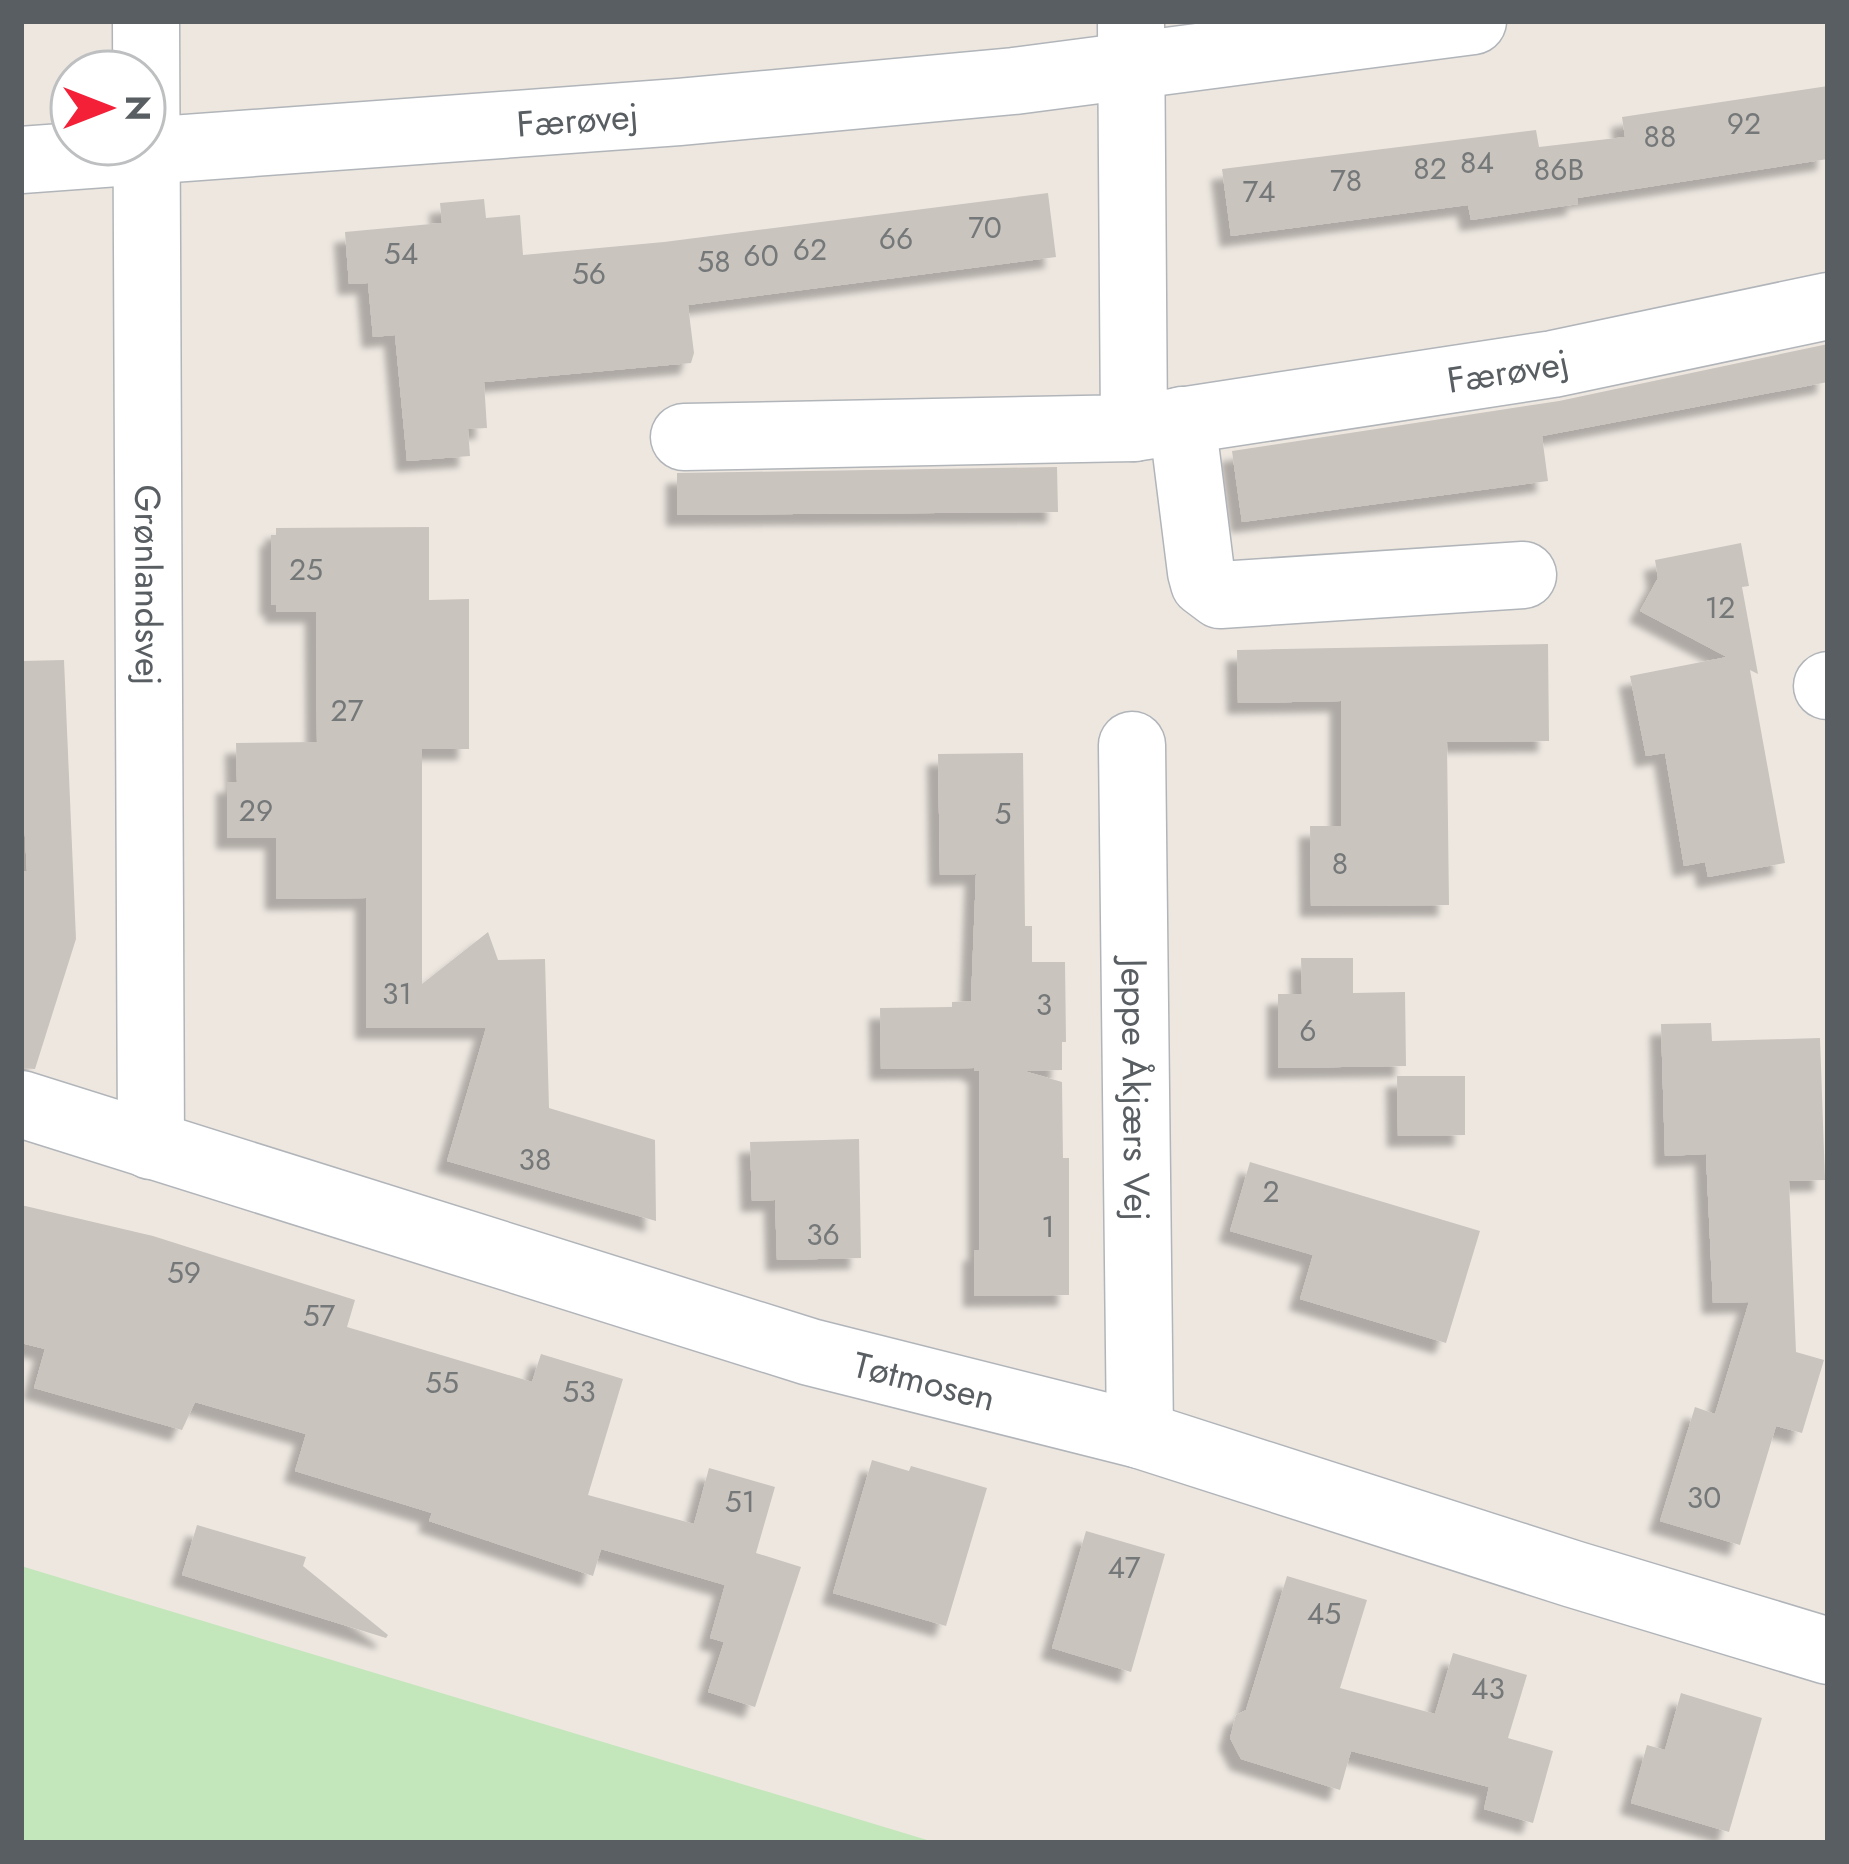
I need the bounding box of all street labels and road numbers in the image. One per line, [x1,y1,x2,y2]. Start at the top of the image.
street label: Færøvej [515,89,640,150]
street label: Færøvej [1443,335,1573,406]
street label: Grønlandsvej [122,484,175,686]
street label: Jeppe Åkjærs Vej [1108,955,1164,1221]
street label: Tøtmosen [848,1338,1001,1424]

